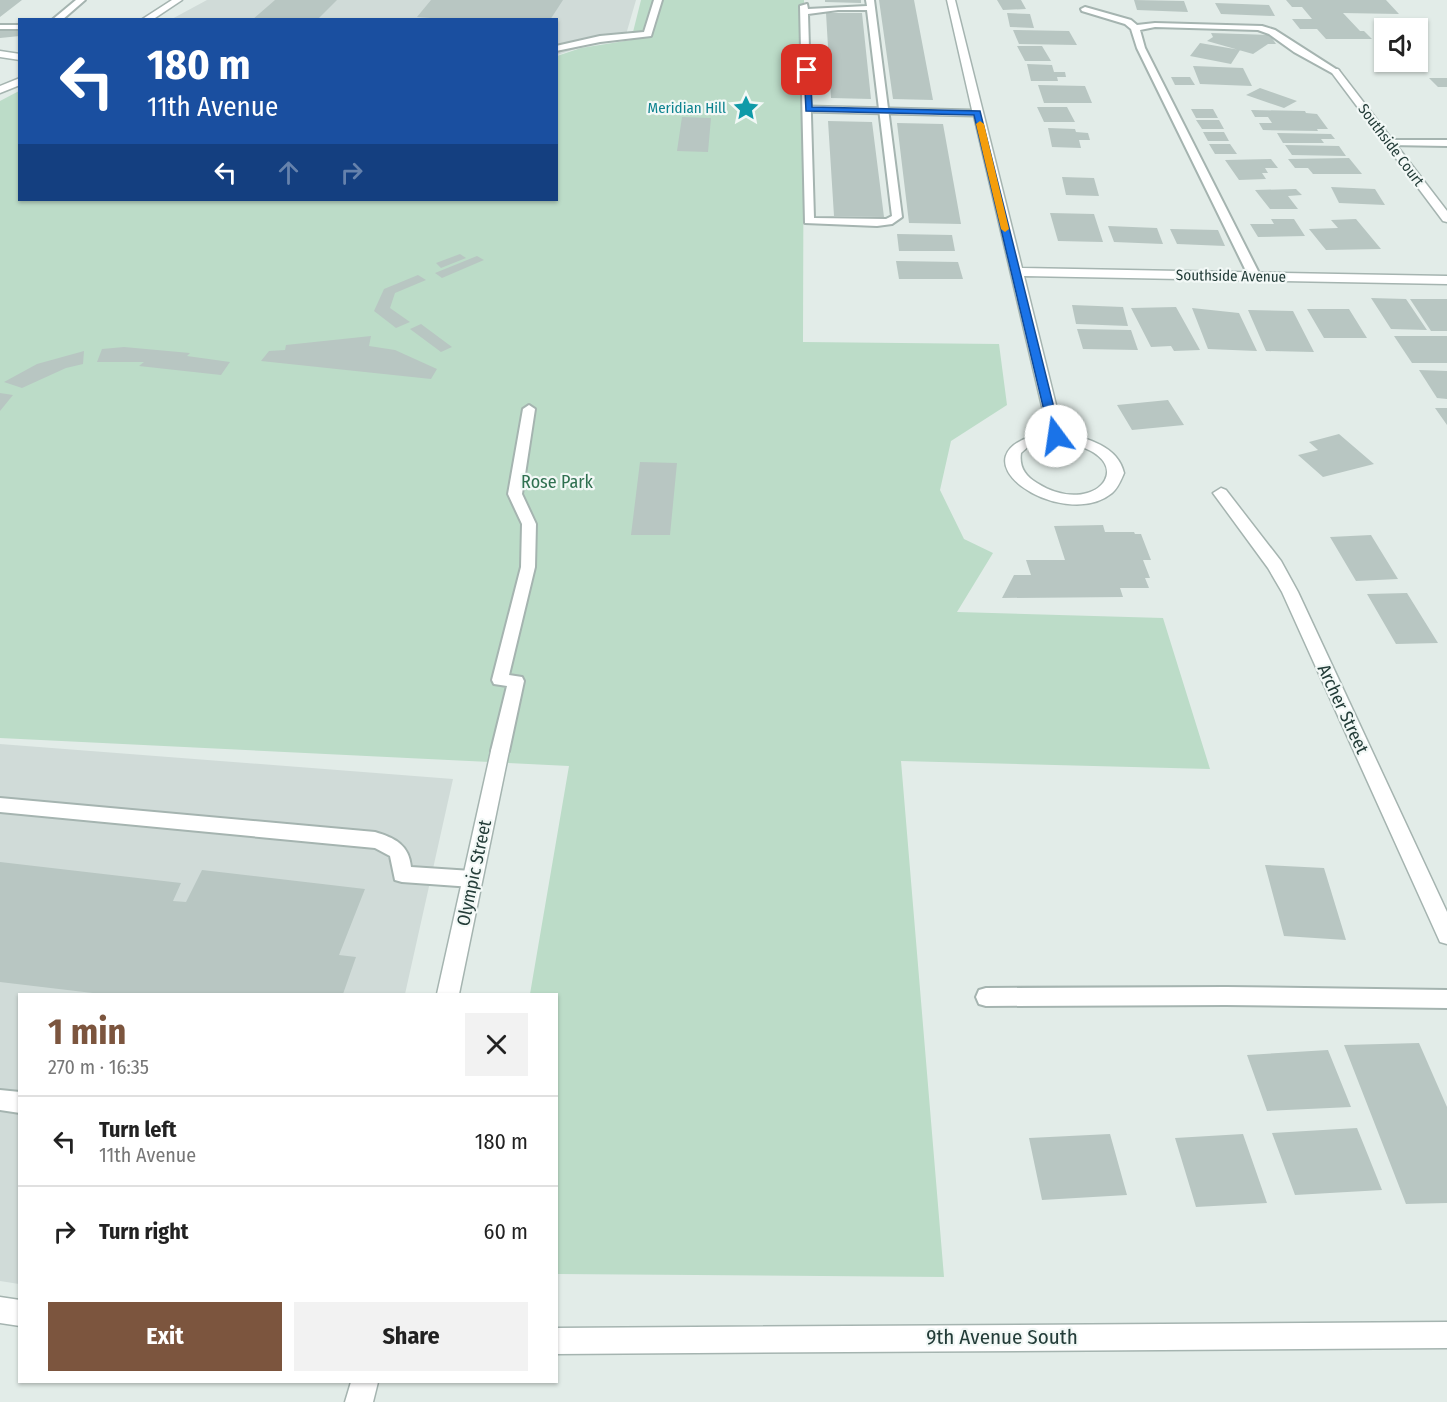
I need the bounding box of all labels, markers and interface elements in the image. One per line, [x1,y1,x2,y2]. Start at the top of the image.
map controls [1374,18,1428,72]
button: sound [1374,18,1428,72]
text: 180 m [147,40,251,90]
icon: left [48,42,126,120]
pin [781,44,832,95]
icon: arrive [790,53,823,86]
text: 11th Avenue [147,91,278,123]
place icon: Meridian Hill [731,93,761,123]
place label: Meridian Hill [648,99,726,117]
street label: Southside Court [1354,100,1428,190]
icon: left [209,156,242,189]
icon: ahead [272,156,305,189]
icon: right [335,156,368,189]
street label: Southside Avenue [1176,266,1286,286]
position arrow [1024,404,1088,468]
park label: Rose Park [521,471,593,493]
street label: Archer Street [1313,661,1373,757]
street label: Olympic Street [452,818,496,928]
text: 1 min [48,1010,126,1054]
button: close [465,1013,528,1076]
text: 270 m · 16:35 [48,1055,149,1079]
text: Turn left [99,1116,177,1143]
icon: left [48,1125,81,1158]
text: 180 m [475,1128,528,1155]
text: 11th Avenue [99,1143,196,1167]
icon: right [48,1215,81,1248]
text: Turn right [99,1218,188,1245]
text: 60 m [484,1218,528,1245]
button: Exit [48,1302,282,1371]
button: Share [294,1302,528,1371]
street label: 9th Avenue South [926,1324,1078,1350]

